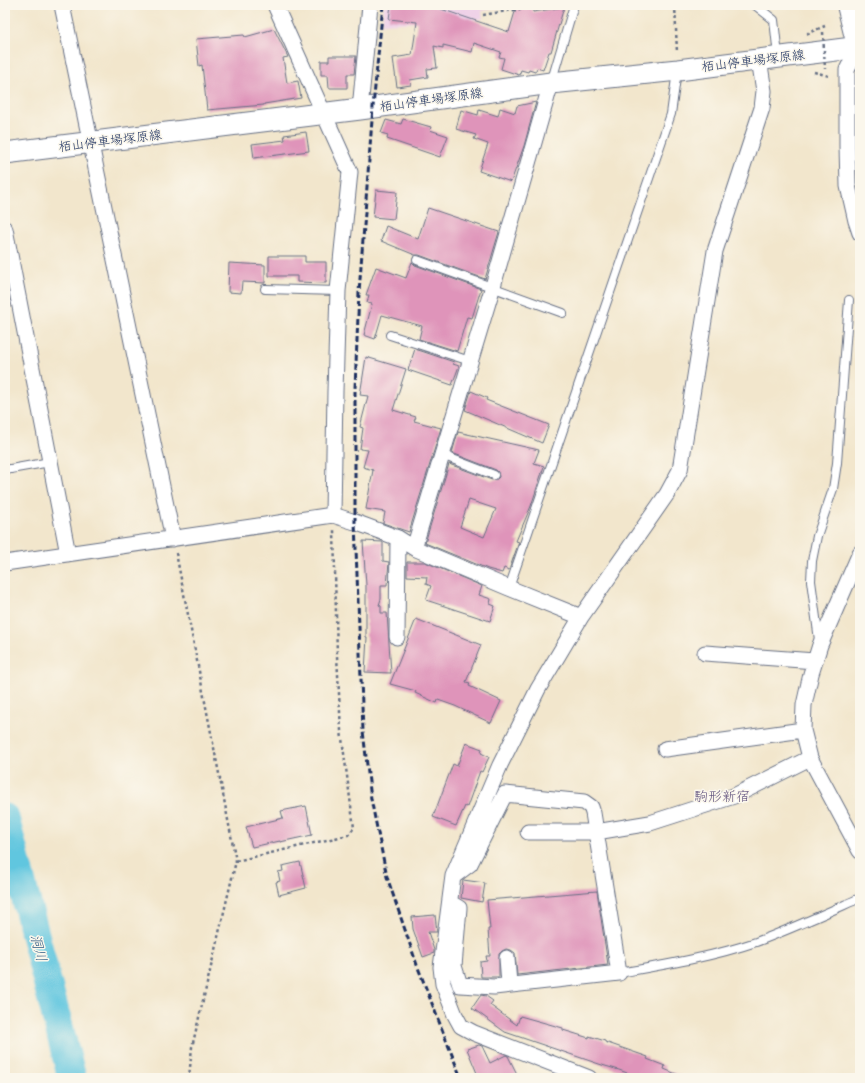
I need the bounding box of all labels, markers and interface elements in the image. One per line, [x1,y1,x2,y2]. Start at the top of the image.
street label: 栢山停車場塚原線 [700,46,807,76]
street label: 栢山停車場塚原線 [378,84,485,116]
street label: 栢山停車場塚原線 [57,126,164,156]
district label: 駒形新宿 [694,787,750,807]
water label: 洞川 [25,932,51,964]

